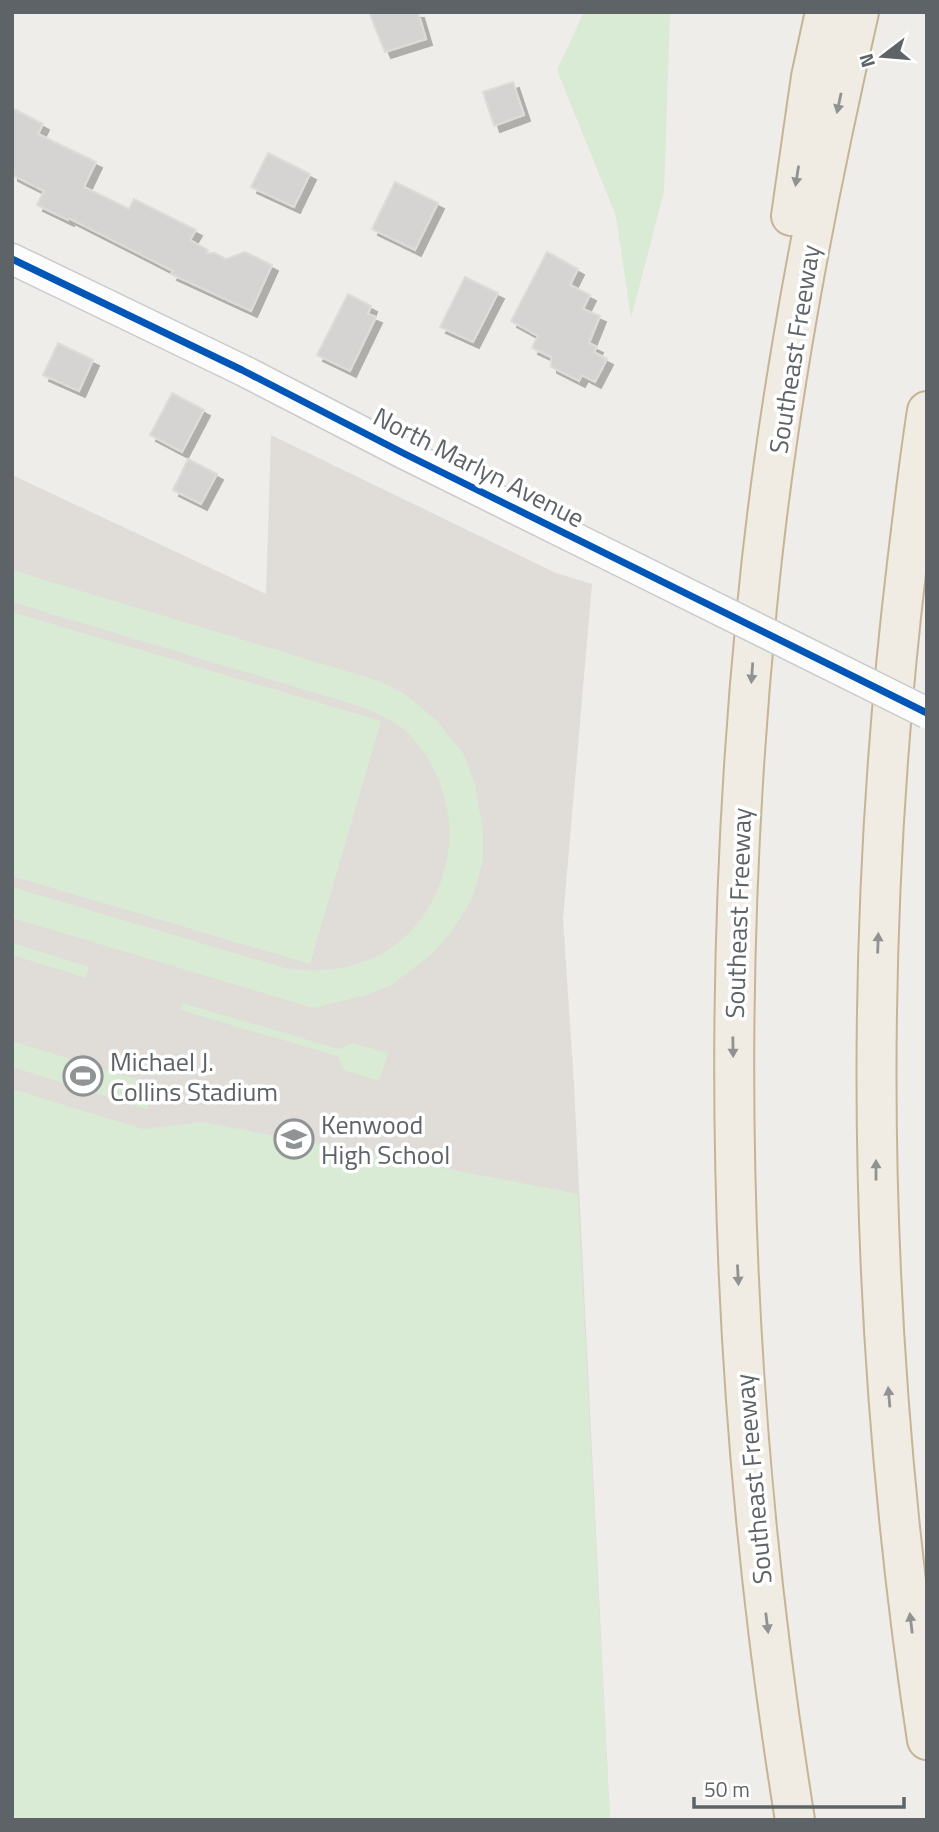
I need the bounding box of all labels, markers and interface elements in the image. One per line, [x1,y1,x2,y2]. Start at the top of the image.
north arrow [848,21,918,91]
text: N [850,50,882,71]
one-way arrow [833,92,844,114]
one-way arrow [791,165,802,187]
street label: Southeast Freeway [758,242,830,456]
street label: North Marlyn Avenue [367,397,591,537]
one-way arrow [746,663,757,685]
street label: Southeast Freeway [715,807,761,1019]
one-way arrow [873,931,884,953]
one-way arrow [727,1037,739,1059]
place label: Michael J. Collins Stadium [110,1042,278,1111]
sports icon: Michael J. Collins Stadium [62,1055,104,1097]
place label: Kenwood High School [321,1105,450,1174]
school or university icon: Kenwood High School [273,1118,315,1160]
one-way arrow [870,1159,882,1181]
one-way arrow [733,1264,744,1286]
street label: Southeast Freeway [724,1372,782,1586]
one-way arrow [883,1386,894,1408]
one-way arrow [906,1612,917,1634]
one-way arrow [762,1613,773,1635]
scale bar [694,1766,904,1810]
text: 50 m [704,1773,750,1805]

